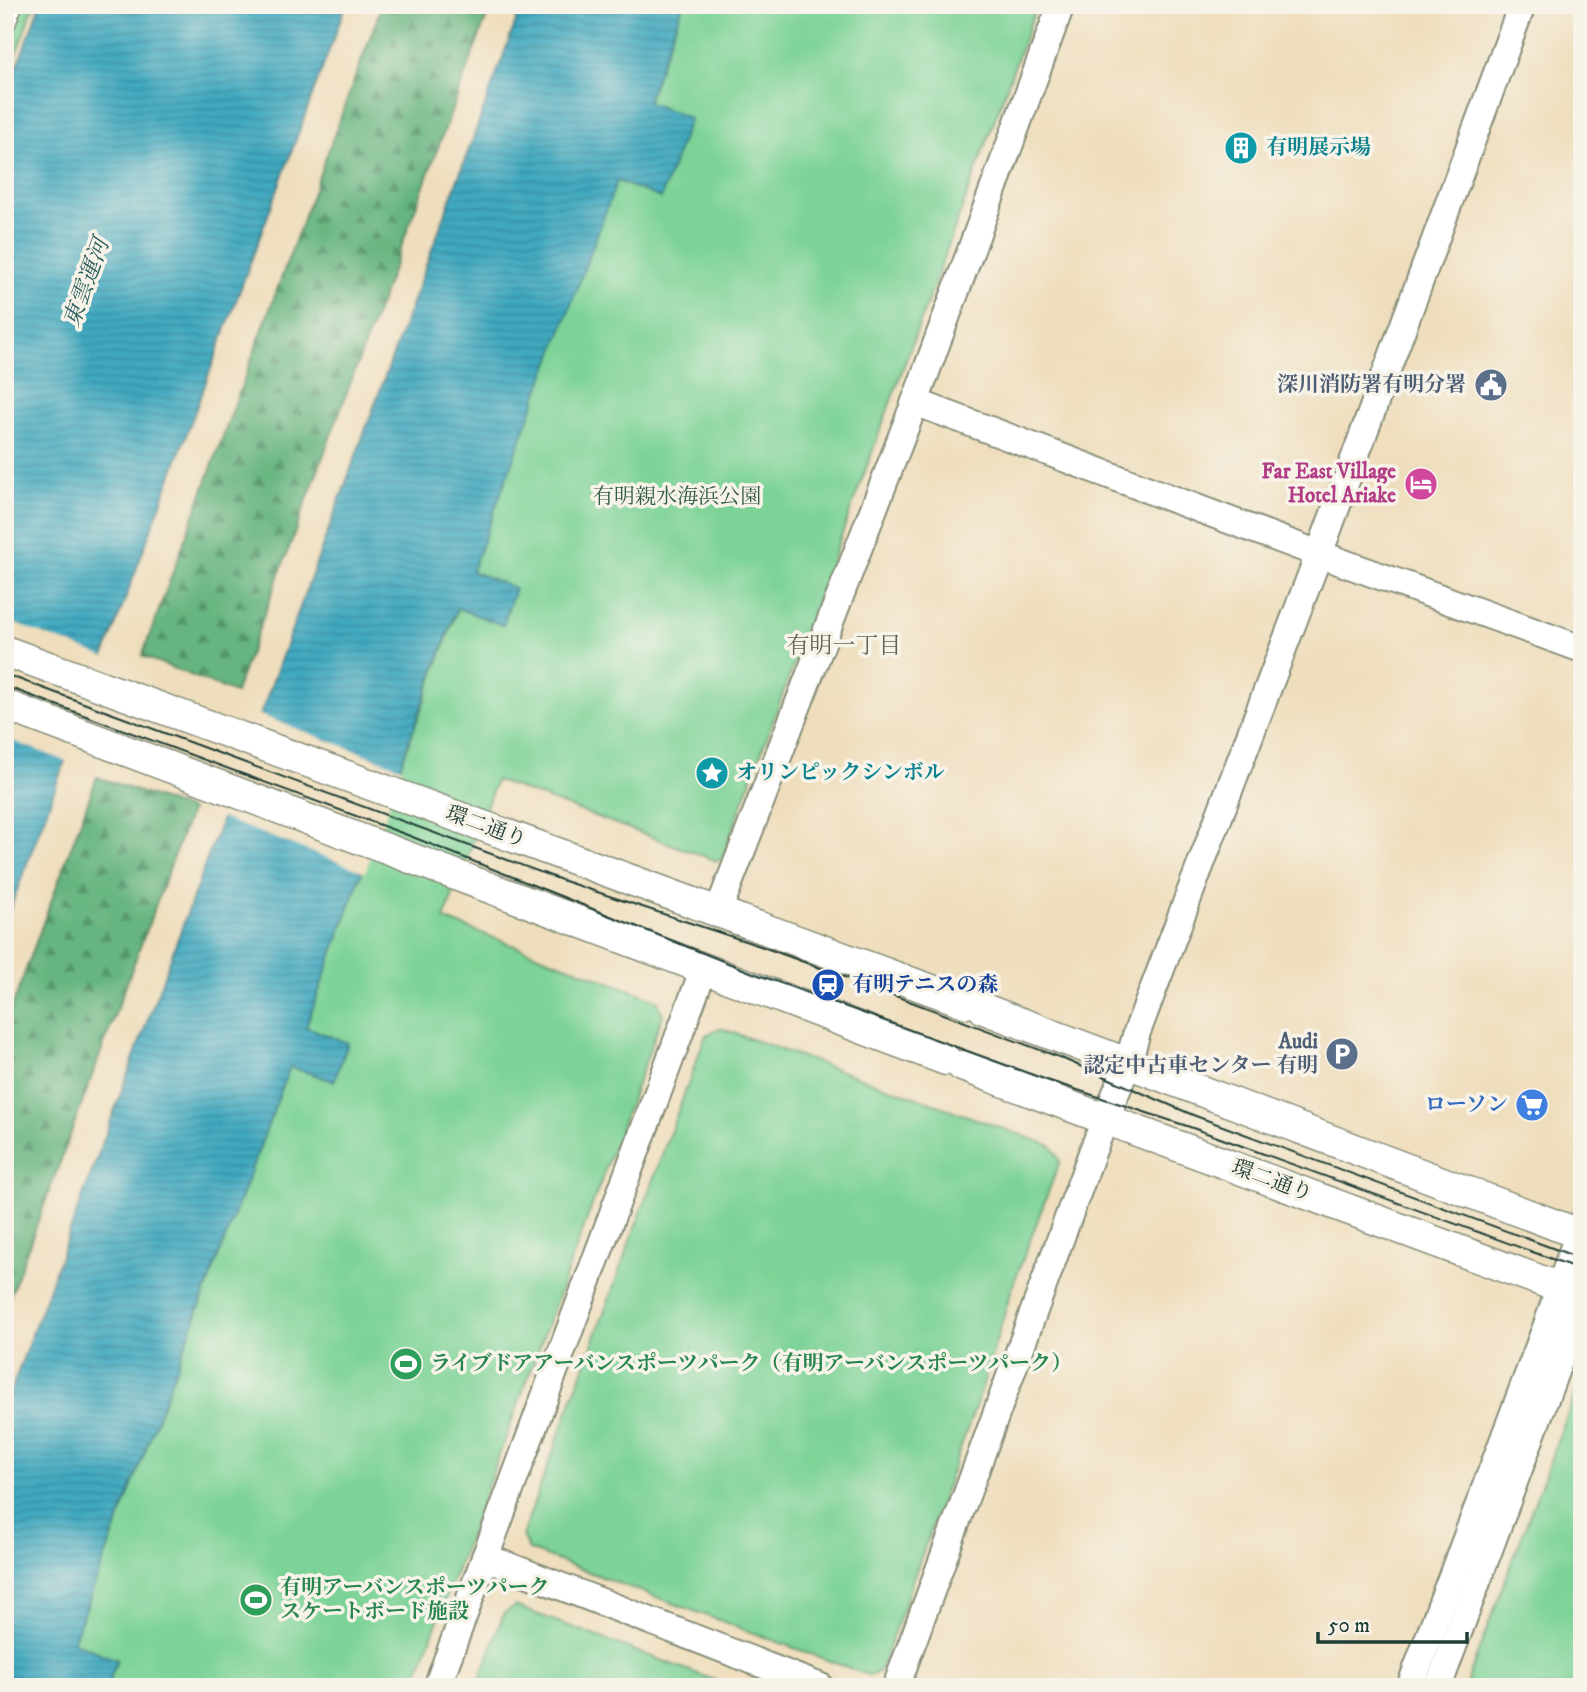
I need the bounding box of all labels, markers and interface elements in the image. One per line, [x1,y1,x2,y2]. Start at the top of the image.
building icon: 有明展示場 [1222,129,1260,167]
place label: 有明展示場 [1266,135,1371,161]
water label: 東雲運河 [58,231,118,331]
public building icon: 深川消防署有明分署 [1472,366,1510,404]
place label: 深川消防署有明分署 [1277,372,1466,398]
place label: Far East Village Hotel Ariake [1261,459,1396,509]
hotel icon: Far East Village Hotel Ariake [1402,465,1440,503]
park label: 有明親水海浜公園 [593,484,761,510]
district label: 有明一丁目 [787,632,902,661]
place icon: オリンピックシンボル [693,754,731,792]
place label: オリンピックシンボル [736,760,945,786]
street label: 環二通り [442,800,530,854]
station icon: 有明テニスの森 [809,966,847,1004]
place label: 有明テニスの森 [852,972,998,998]
place label: Audi 認定中古車センター 有明 [1083,1029,1319,1079]
parking icon: Audi 認定中古車センター 有明 [1323,1035,1361,1073]
supermarket icon: ローソン [1513,1086,1551,1124]
place label: ローソン [1425,1092,1508,1118]
street label: 環二通り [1228,1154,1316,1208]
sports icon: ライブドアアーバンスポーツパーク（有明アーバンスポーツパーク） [387,1345,425,1383]
place label: ライブドアアーバンスポーツパーク（有明アーバンスポーツパーク） [430,1351,1072,1377]
place label: 有明アーバンスポーツパーク スケートボード施設 [280,1575,549,1625]
sports icon: 有明アーバンスポーツパーク スケートボード施設 [237,1581,275,1619]
scale bar [1318,1601,1466,1645]
text: 50 m [1328,1613,1370,1639]

